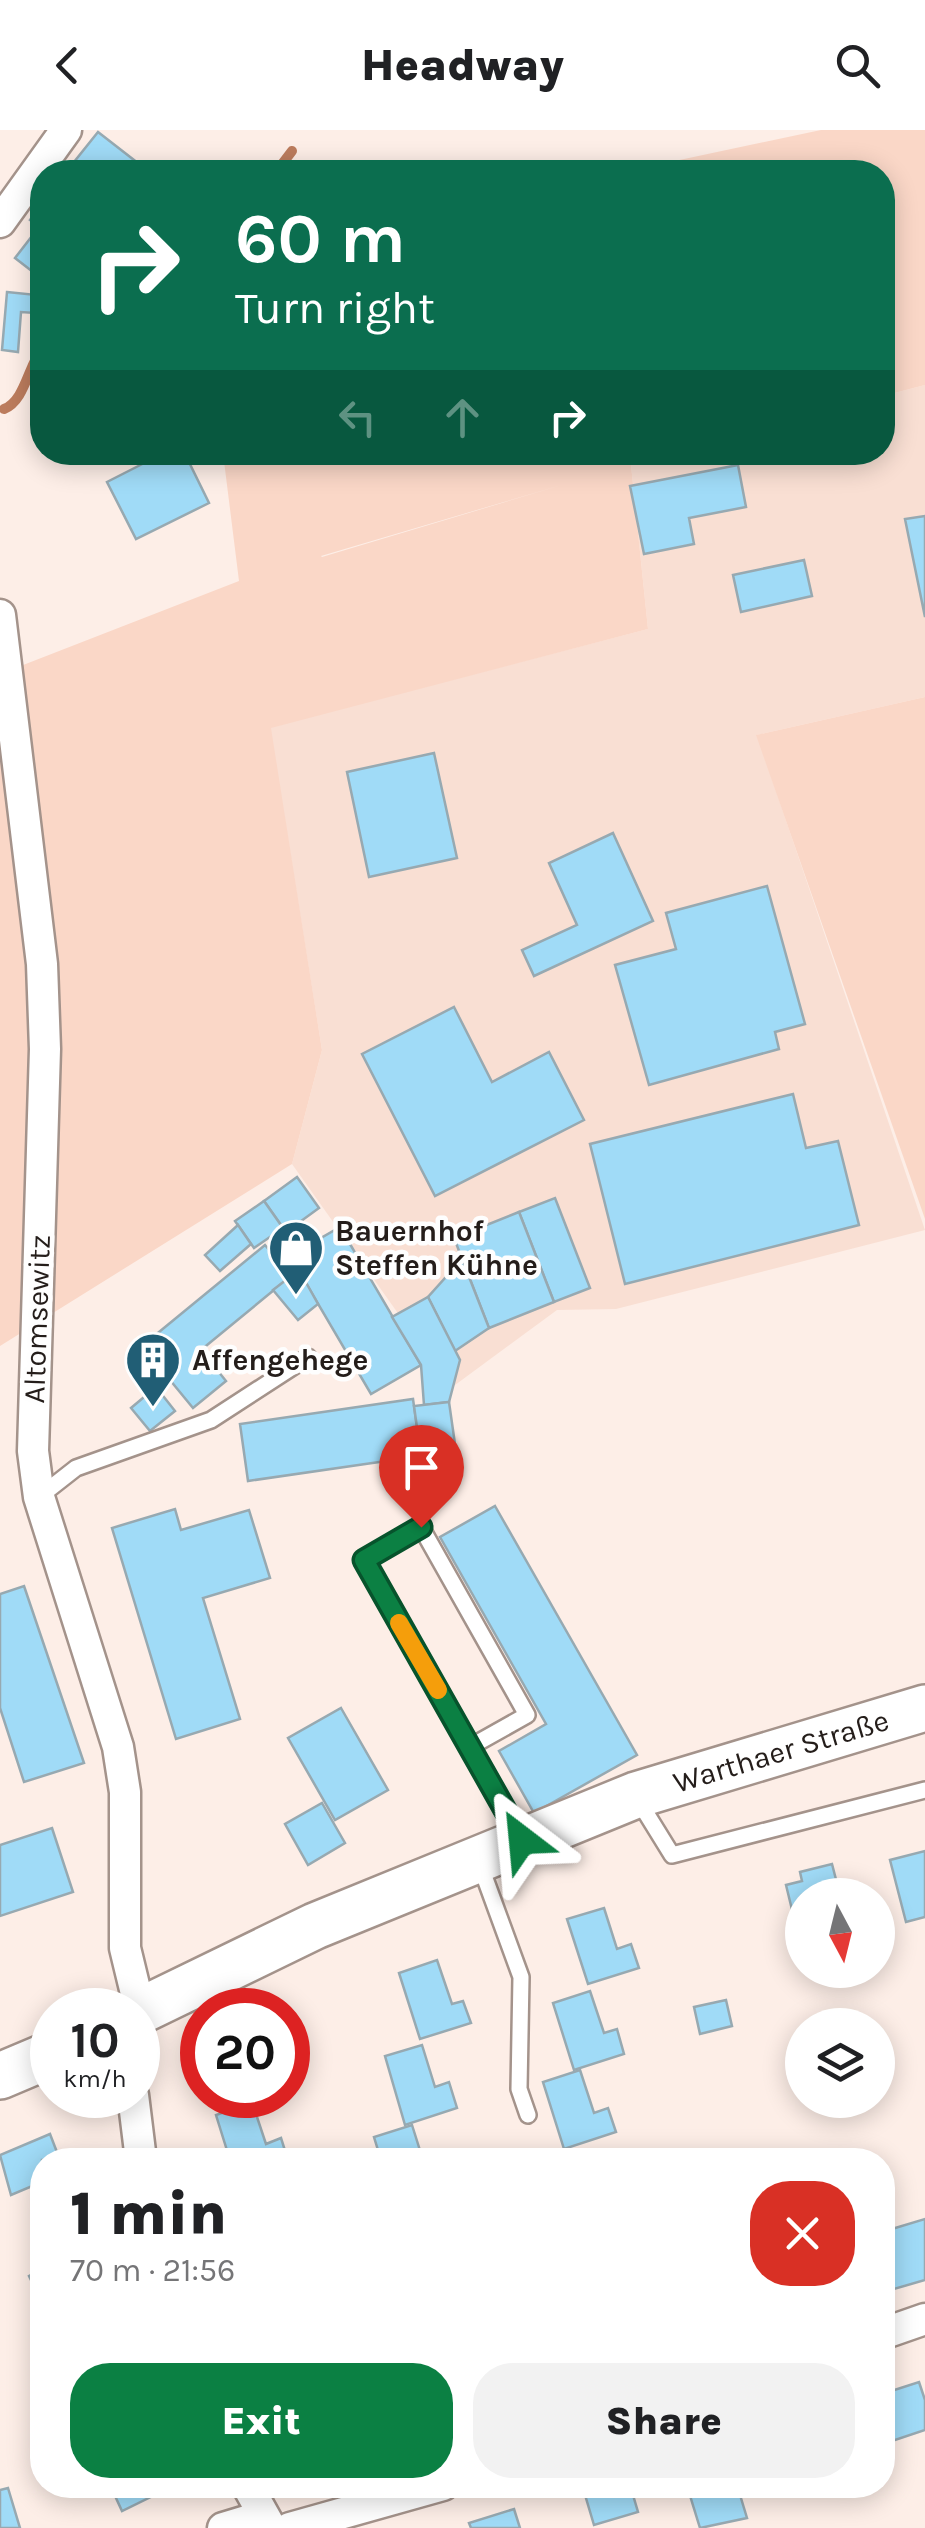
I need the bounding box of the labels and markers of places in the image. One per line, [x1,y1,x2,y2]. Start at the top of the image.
place label: Bauernhof Steffen Kühne [335,1213,538,1283]
shop icon: Bauernhof Steffen Kühne [266,1218,326,1297]
building icon: Affengehege [123,1330,183,1409]
place label: Affengehege [192,1342,368,1378]
pin [379,1425,464,1528]

